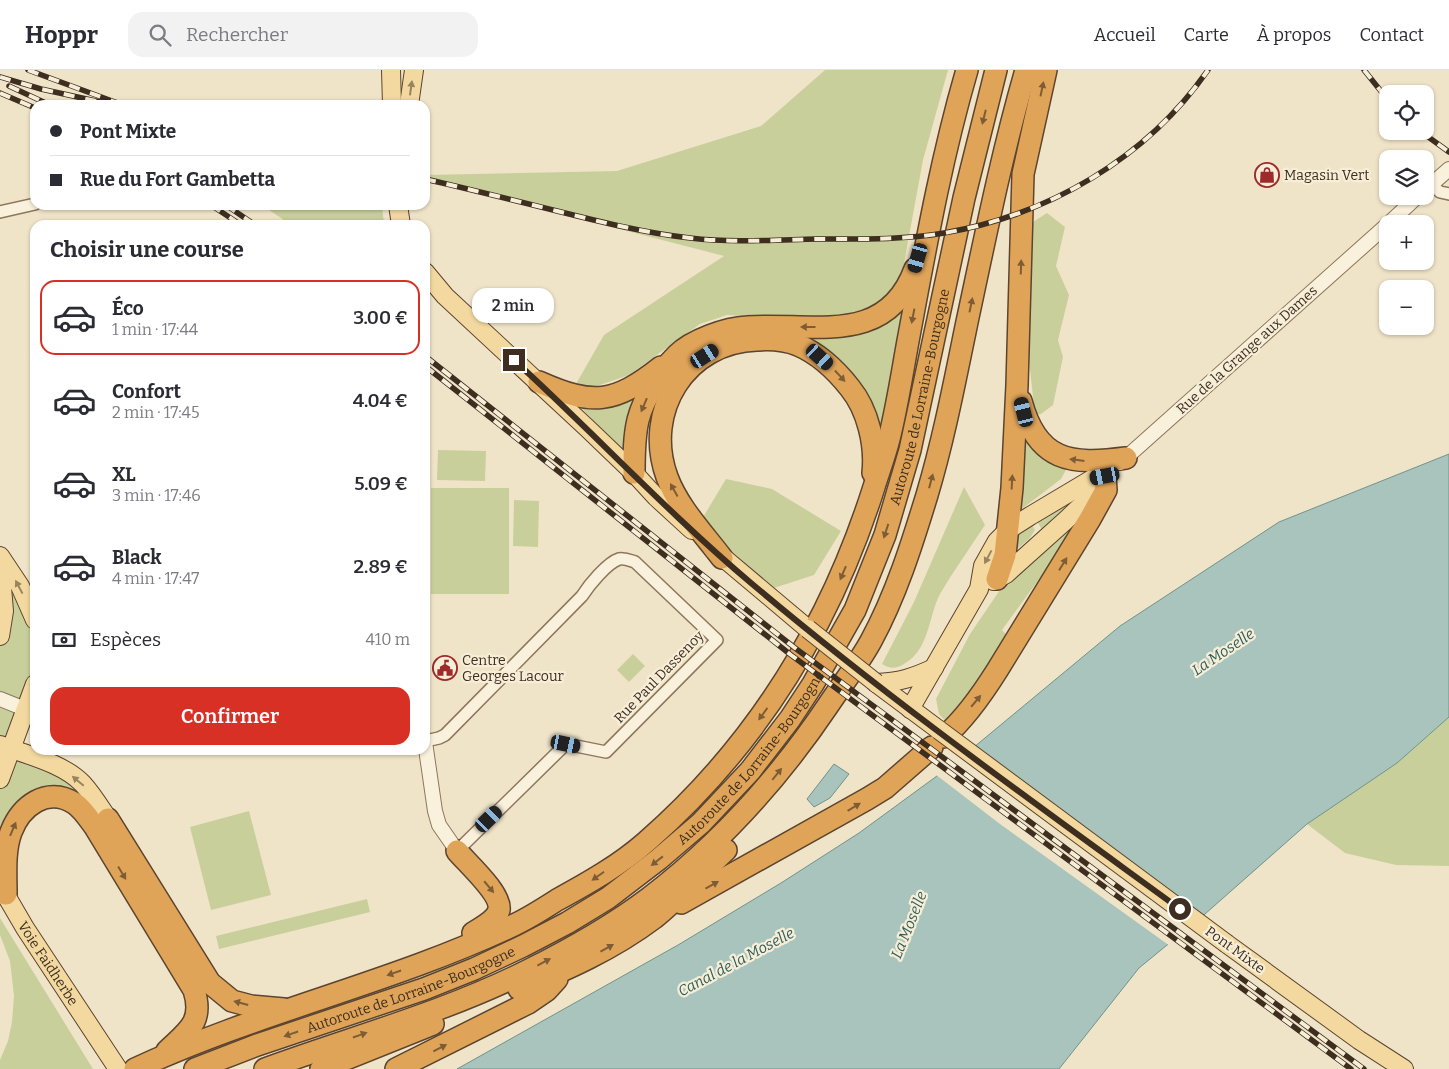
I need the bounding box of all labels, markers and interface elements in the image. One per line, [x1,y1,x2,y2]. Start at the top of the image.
search box [128,12,478,57]
text: Hoppr [25,21,98,49]
icon: search [146,21,174,49]
text: Rechercher [186,23,288,46]
text: Accueil [1094,24,1156,46]
text: Carte [1184,24,1229,46]
text: À propos [1257,24,1331,46]
text: Contact [1359,24,1424,46]
one-way arrow [407,79,415,95]
one-way arrow [1038,81,1046,96]
map controls [1379,85,1434,335]
button: locate [1379,85,1434,140]
one-way arrow [980,110,988,125]
text: Pont Mixte [80,120,176,143]
button: layers [1379,150,1434,205]
shop icon: Magasin Vert [1254,162,1280,188]
place label: Magasin Vert [1284,167,1369,184]
text: Rue du Fort Gambetta [80,168,275,191]
button: + [1379,215,1434,270]
text: Choisir une course [50,236,244,263]
car [906,242,929,274]
one-way arrow [1017,259,1025,275]
button: − [1379,280,1434,335]
street label: Rue de la Grange aux Dames [1173,282,1321,418]
street label: Autoroute de Lorraine-Bourgogne [886,287,953,507]
callout: 2 min [473,288,555,322]
icon: car [52,295,97,340]
text: 2 min [492,296,534,315]
text: Éco [112,297,144,320]
one-way arrow [967,297,975,313]
text: 3.00 € [353,306,408,329]
one-way arrow [908,308,916,324]
text: 1 min · 17:44 [112,320,198,339]
one-way arrow [799,324,815,332]
car [803,341,836,373]
car [688,342,721,370]
route end [503,349,525,371]
one-way arrow [834,370,846,382]
icon: car [52,378,97,423]
text: Confort [112,380,181,403]
text: 4.04 € [353,389,408,412]
car [1013,396,1034,428]
one-way arrow [640,398,648,412]
text: 2 min · 17:45 [112,403,199,422]
one-way arrow [1069,456,1085,464]
icon: car [52,461,97,506]
text: XL [112,463,136,486]
car [1088,466,1121,486]
text: 5.09 € [354,472,408,495]
one-way arrow [927,473,935,488]
one-way arrow [1009,473,1017,489]
one-way arrow [670,482,678,497]
text: 3 min · 17:46 [112,486,201,505]
one-way arrow [882,523,889,538]
icon: car [52,544,97,589]
text: Black [112,546,162,569]
one-way arrow [984,549,992,564]
text: 2.89 € [354,555,408,578]
one-way arrow [1058,557,1067,570]
one-way arrow [838,566,846,580]
text: 4 min · 17:47 [112,569,199,588]
one-way arrow [15,580,23,594]
water label: La Moselle [1189,624,1258,679]
icon: cash [50,626,78,654]
street label: Rue Paul Dassenoy [611,627,708,727]
text: Espèces [90,628,161,651]
text: 410 m [365,630,410,649]
place label: Centre Georges Lacour [462,652,564,685]
public building icon: Centre Georges Lacour [432,655,458,681]
street label: Autoroute de Lorraine-Bourgogne [674,668,827,848]
button: Confirmer [50,687,410,745]
one-way arrow [971,695,982,708]
one-way arrow [758,707,768,721]
car [549,734,582,754]
one-way arrow [772,767,783,780]
one-way arrow [72,775,85,786]
car [472,803,505,835]
one-way arrow [848,803,861,812]
one-way arrow [9,821,17,836]
one-way arrow [651,855,664,866]
one-way arrow [118,866,127,879]
one-way arrow [591,871,605,881]
one-way arrow [483,881,495,893]
one-way arrow [705,881,719,890]
water label: La Moselle [887,888,931,961]
route start [1169,898,1191,920]
street label: Voie Faidherbe [14,918,82,1009]
street label: Pont Mixte [1202,923,1268,977]
water label: Canal de la Moselle [675,924,797,1000]
street label: Autoroute de Lorraine-Bourgogne [304,942,518,1036]
one-way arrow [601,943,614,952]
one-way arrow [536,958,551,966]
one-way arrow [387,970,402,977]
one-way arrow [234,999,249,1007]
one-way arrow [283,1030,298,1038]
one-way arrow [353,1031,368,1038]
one-way arrow [433,1044,447,1052]

